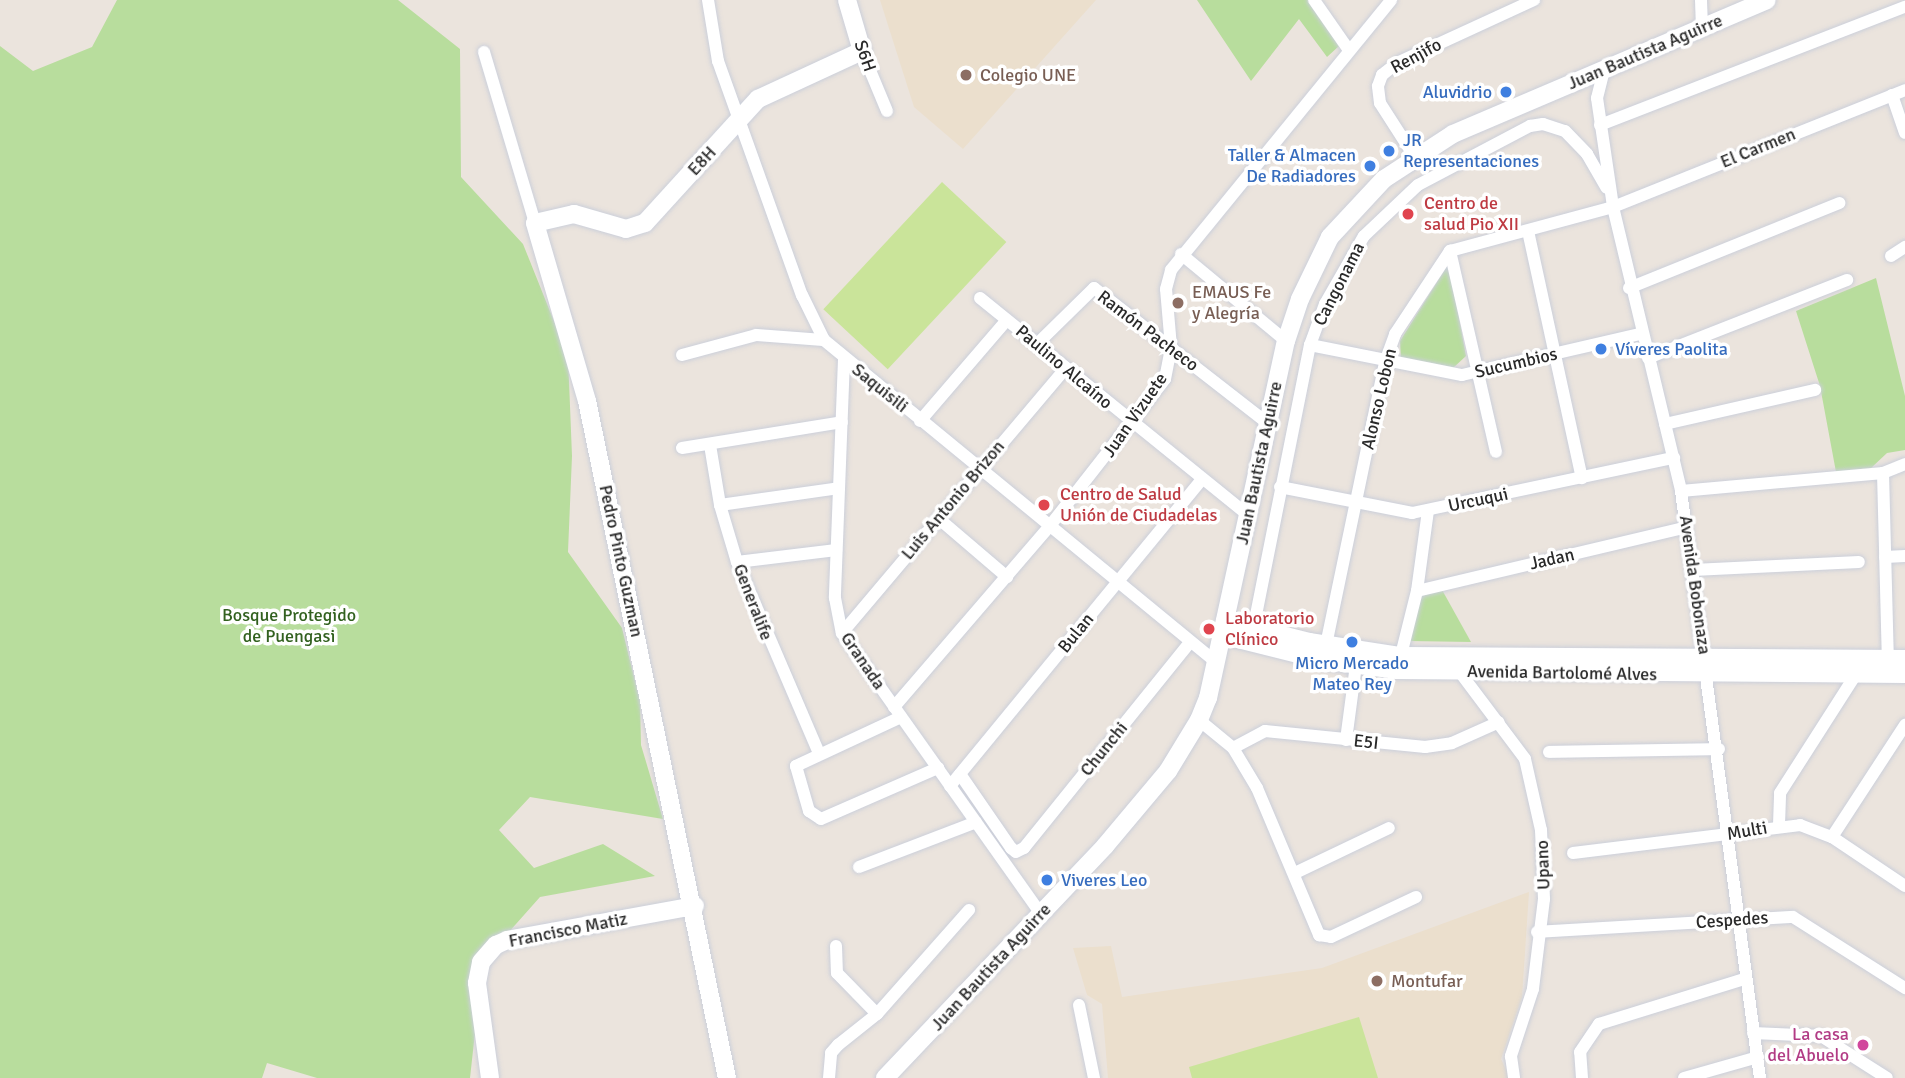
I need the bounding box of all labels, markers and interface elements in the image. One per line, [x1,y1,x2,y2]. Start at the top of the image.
street label: Juan Bautista Aguirre [1564,10,1726,94]
street label: Renjifo [1387,34,1445,78]
street label: S6H [849,37,881,75]
place label: Colegio UNE [980,64,1076,86]
marker: Colegio UNE [958,67,974,83]
place label: Aluvidrio [1423,81,1492,103]
marker: Aluvidrio [1498,84,1514,100]
street label: El Carmen [1717,123,1799,173]
place label: JR Representaciones [1403,130,1539,172]
street label: E8H [683,142,721,180]
marker: JR Representaciones [1381,143,1397,159]
place label: Taller & Almacen De Radiadores [1228,145,1356,188]
marker: Taller & Almacen De Radiadores [1362,158,1378,174]
place label: Centro de salud Pio XII [1424,193,1519,235]
marker: Centro de salud Pio XII [1398,204,1418,224]
street label: Cangonama [1309,239,1369,329]
place label: EMAUS Fe y Alegría [1192,282,1271,324]
street label: Ramón Pacheco [1093,286,1203,376]
marker: EMAUS Fe y Alegría [1170,295,1186,311]
street label: Paulino Alcaíno [1011,320,1117,414]
place label: Víveres Paolita [1615,338,1728,360]
marker: Víveres Paolita [1593,341,1609,357]
street label: Sucumbios [1473,343,1559,383]
street label: Alonso Lobon [1357,346,1401,452]
street label: Saquisili [848,359,912,417]
street label: Juan Vizuete [1098,369,1172,461]
street label: Juan Bautista Aguirre [1231,379,1287,547]
street label: Luis Antonio Brizon [897,436,1009,564]
street label: Pedro Pinto Guzman [594,483,648,639]
street label: Urcuqui [1446,483,1510,517]
place label: Centro de Salud Unión de Ciudadelas [1060,484,1217,526]
marker: Centro de Salud Unión de Ciudadelas [1034,495,1054,515]
street label: Avenida Bobonaza [1675,514,1715,656]
street label: Jadan [1528,543,1576,575]
street label: Generalife [729,561,777,643]
park label: Bosque Protegido de Puengasi [222,605,356,648]
place label: Laboratorio Clínico [1225,608,1314,650]
street label: Bulan [1053,609,1099,657]
marker: Laboratorio Clínico [1199,619,1219,639]
street label: Granada [836,628,890,694]
marker: Micro Mercado Mateo Rey [1344,634,1360,650]
place label: Micro Mercado Mateo Rey [1295,653,1409,696]
street label: Avenida Bartolomé Alves [1467,661,1657,685]
street label: Chunchi [1076,718,1132,780]
street label: E5I [1352,730,1380,754]
street label: Multi [1725,817,1769,845]
street label: Upano [1531,840,1555,890]
place label: Viveres Leo [1061,869,1147,891]
marker: Viveres Leo [1039,872,1055,888]
street label: Juan Bautista Aguirre [926,899,1056,1035]
street label: Cespedes [1695,907,1769,933]
street label: Francisco Matiz [507,908,629,952]
place label: Montufar [1391,970,1463,992]
marker: Montufar [1369,973,1385,989]
place label: La casa del Abuelo [1767,1024,1849,1066]
marker: La casa del Abuelo [1855,1037,1871,1053]

